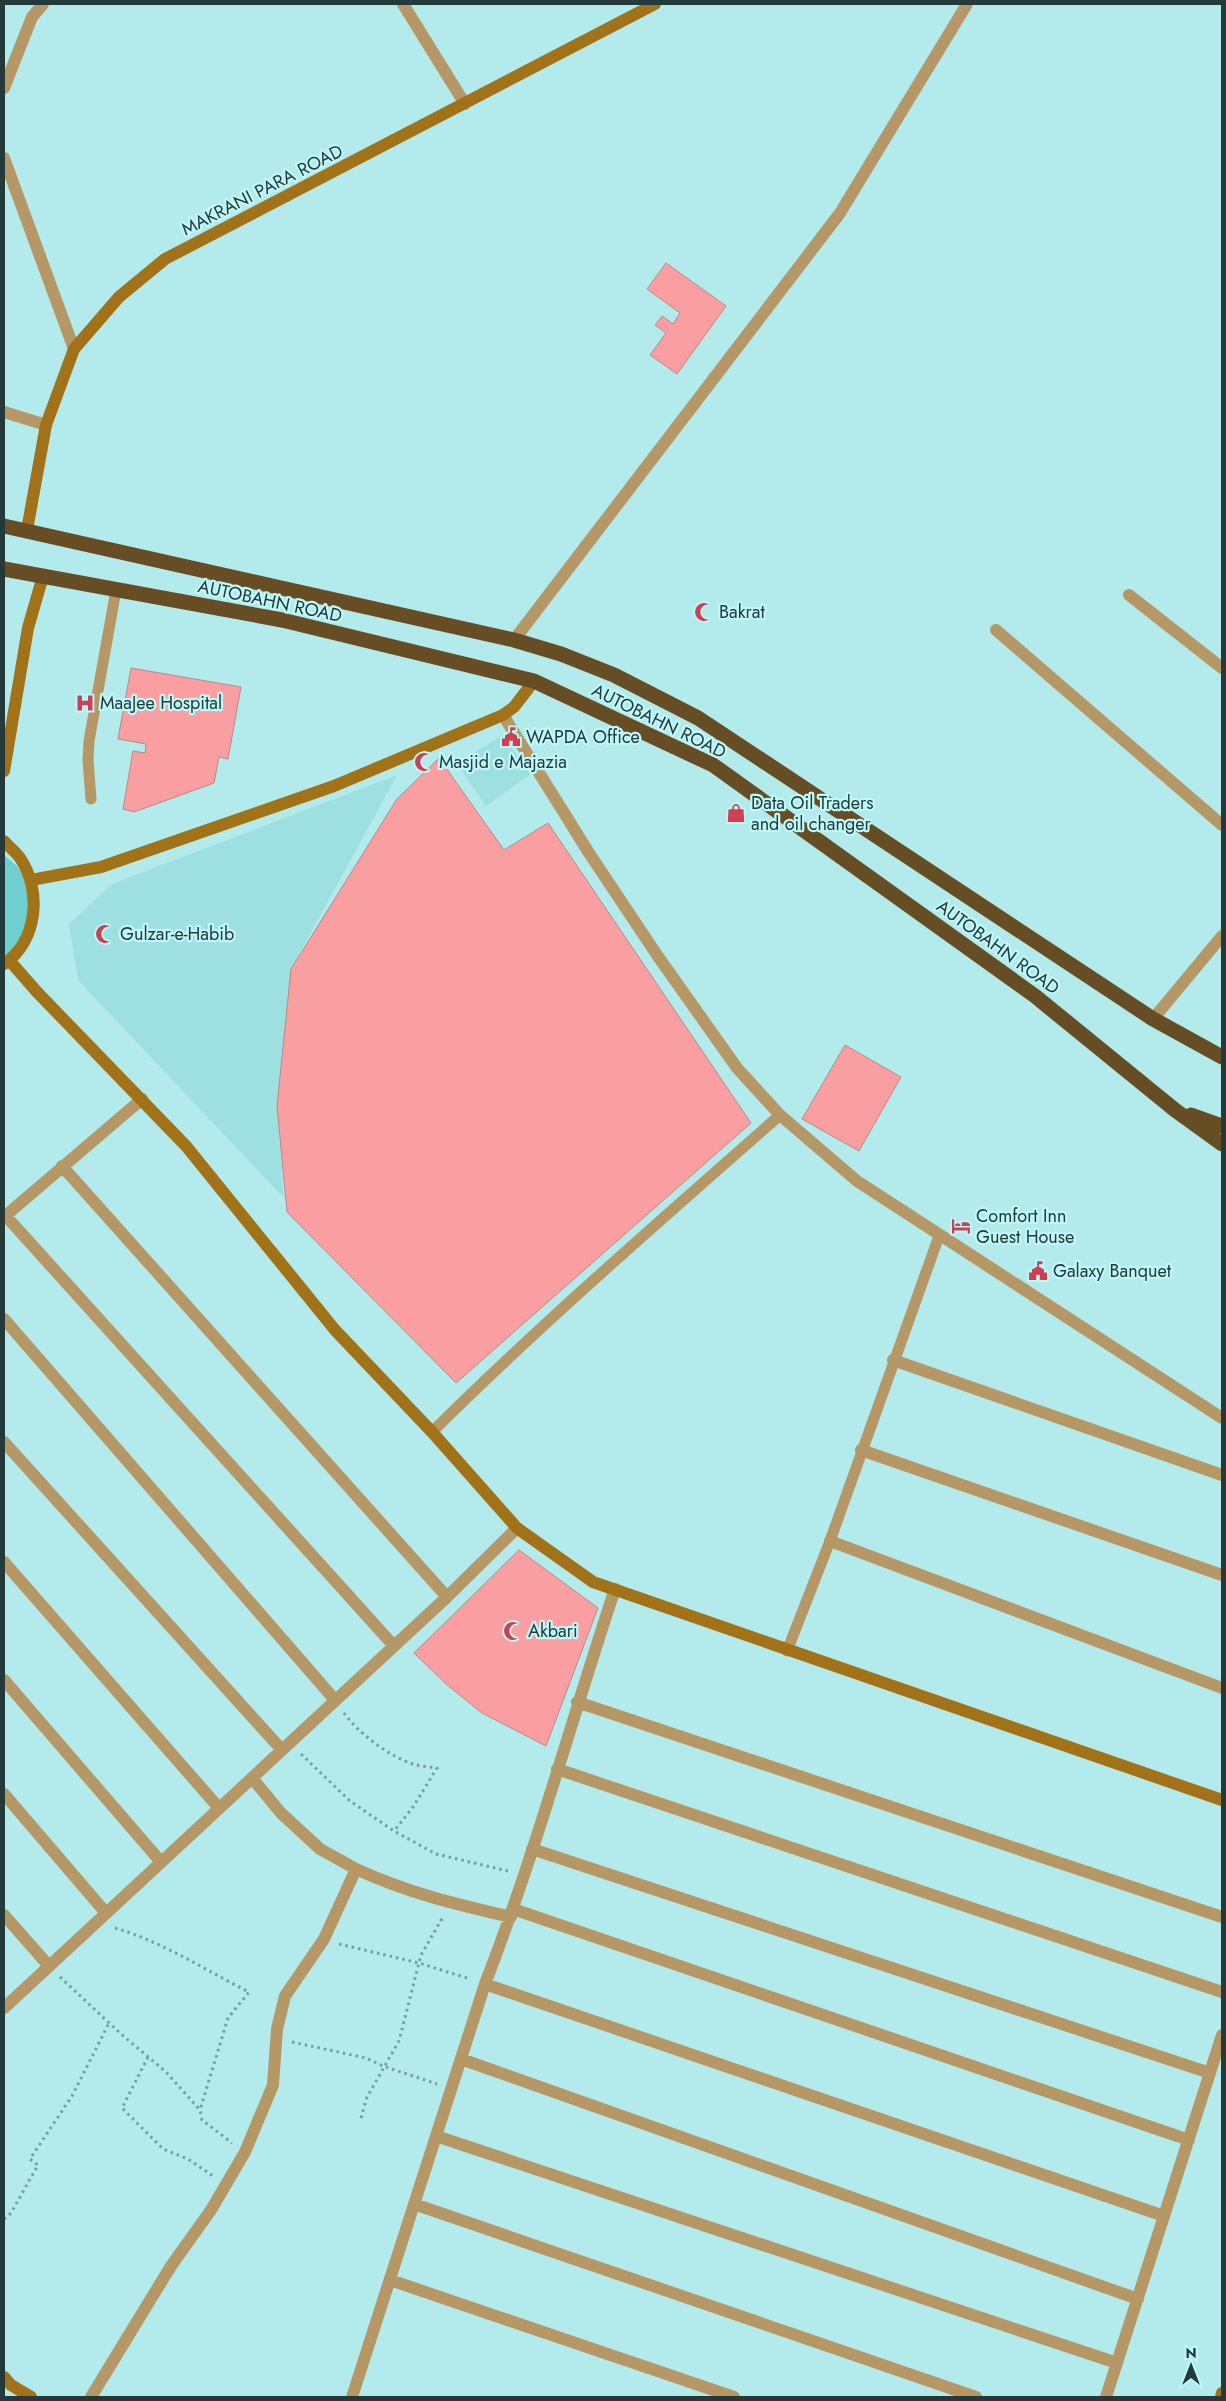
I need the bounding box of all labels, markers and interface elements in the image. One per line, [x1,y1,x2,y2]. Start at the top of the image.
street label: MAKRANI PARA ROAD [177,138,347,242]
street label: AUTOBAHN ROAD [196,573,344,629]
place label: Bakrat [719,599,765,625]
mosque icon: Bakrat [693,601,715,623]
street label: AUTOBAHN ROAD [587,677,731,765]
place label: MaaJee Hospital [100,690,222,716]
hospital icon: MaaJee Hospital [74,692,96,714]
place label: WAPDA Office [526,724,640,750]
public building icon: WAPDA Office [500,726,522,748]
place label: Masjid e Majazia [439,749,567,775]
mosque icon: Masjid e Majazia [413,751,435,773]
place label: Data Oil Traders and oil changer [751,790,873,837]
shop icon: Data Oil Traders and oil changer [725,802,747,824]
street label: AUTOBAHN ROAD [931,893,1065,1001]
place label: Gulzar-e-Habib [120,921,234,947]
mosque icon: Gulzar-e-Habib [94,923,116,945]
place label: Comfort Inn Guest House [976,1203,1074,1250]
hotel icon: Comfort Inn Guest House [950,1215,972,1237]
place label: Galaxy Banquet [1053,1258,1172,1284]
public building icon: Galaxy Banquet [1027,1260,1049,1282]
place label: Akbari [528,1618,578,1644]
mosque icon: Akbari [502,1620,524,1642]
north arrow [1166,2341,1216,2391]
text: N [1185,2343,1197,2363]

